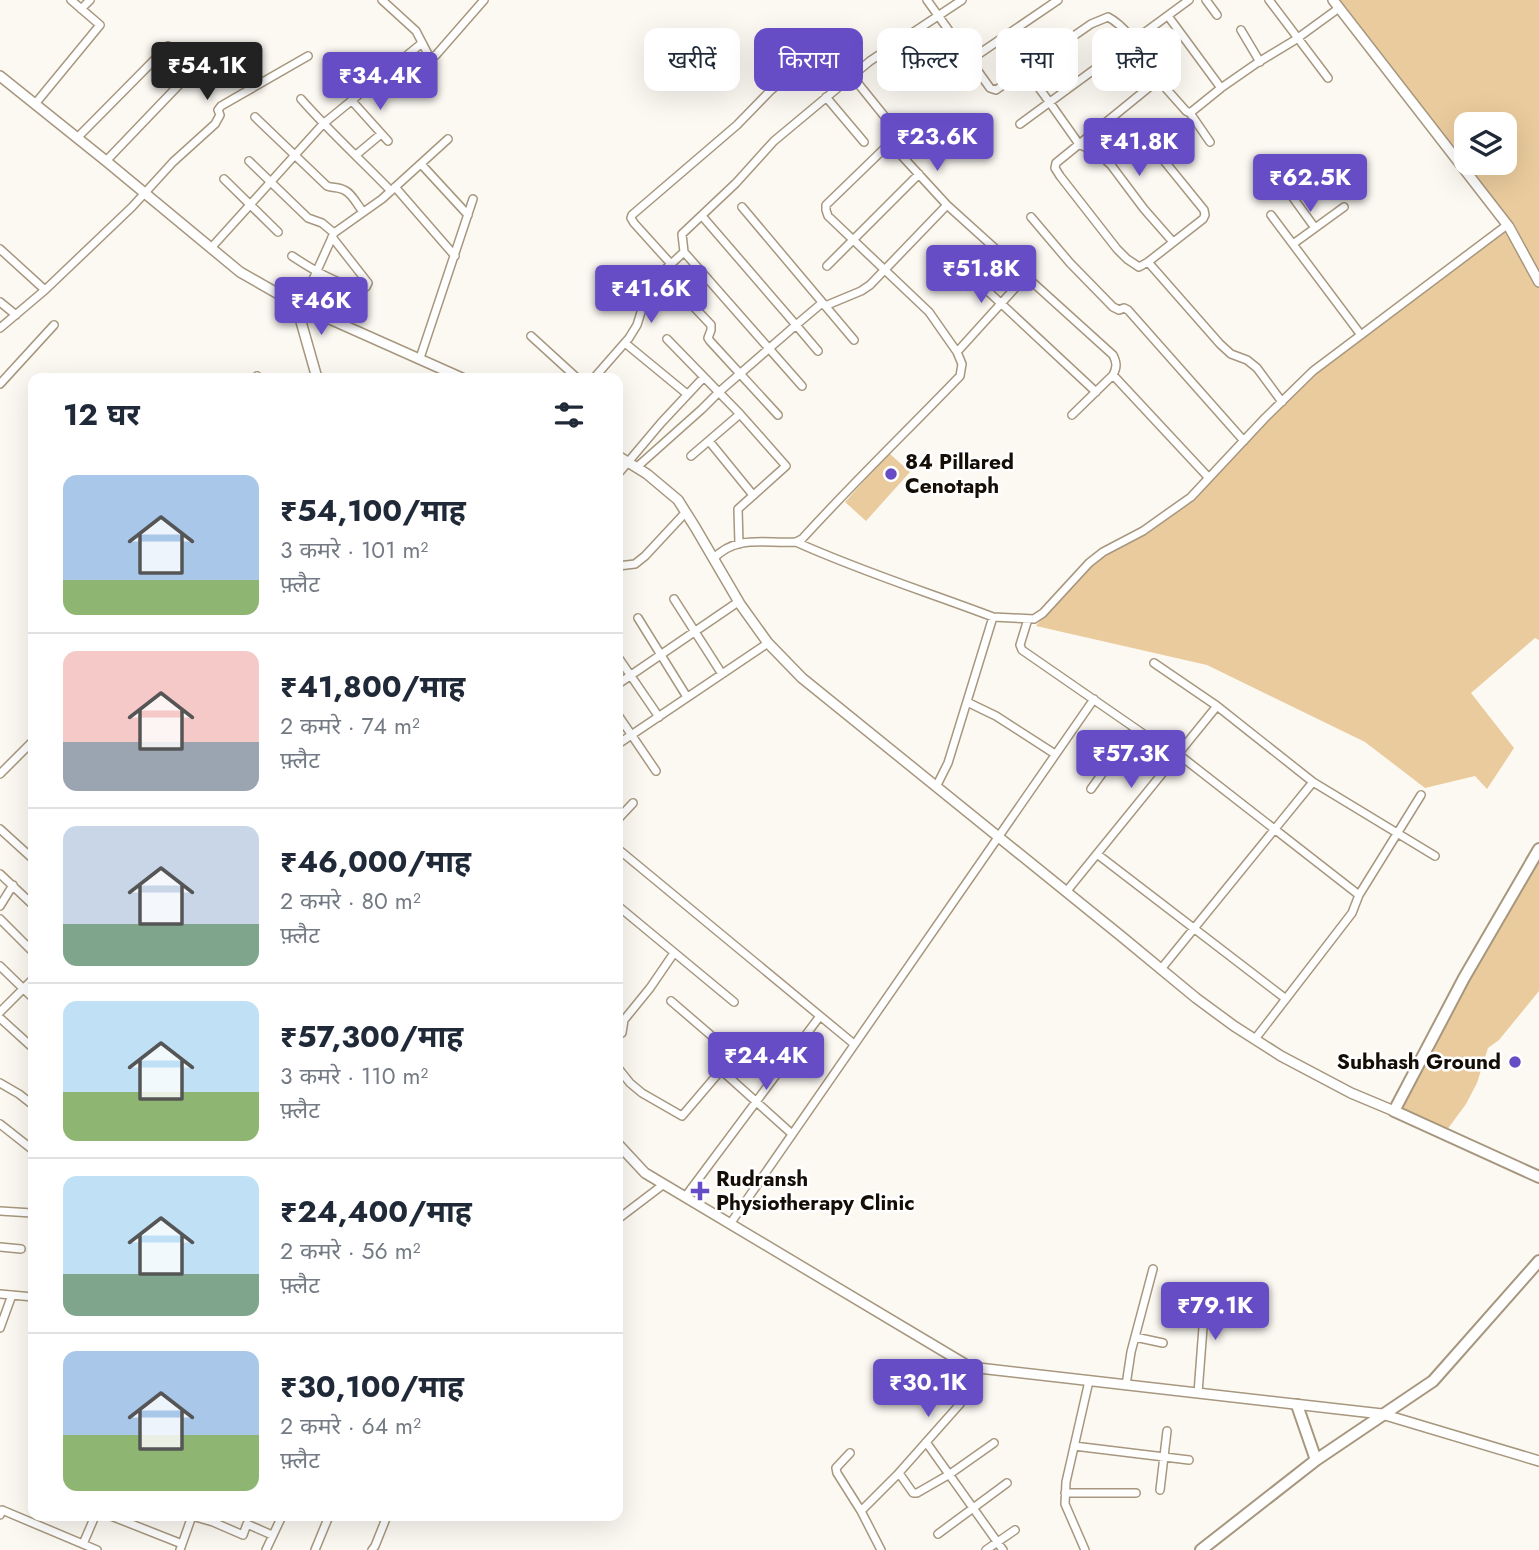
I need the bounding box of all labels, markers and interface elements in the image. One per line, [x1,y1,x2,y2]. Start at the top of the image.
chip: खरीदें [644,28,740,91]
chip: किराया [754,28,863,91]
chip: फ़िल्टर [877,28,982,91]
chip: नया [996,28,1078,91]
chip: फ़्लैट [1092,28,1181,91]
pin: ₹54.1K [150,42,264,102]
text: ₹54.1K [167,48,247,82]
pin: ₹34.4K [323,52,437,112]
text: ₹34.4K [338,58,422,92]
map controls [1454,112,1517,175]
button: layers [1454,112,1517,175]
pin: ₹23.6K [880,114,994,173]
pin: ₹41.8K [1082,118,1196,178]
text: ₹23.6K [896,119,978,153]
text: ₹41.8K [1100,124,1178,158]
pin: ₹62.5K [1253,154,1367,214]
text: ₹62.5K [1269,160,1351,194]
pin: ₹51.8K [924,246,1038,305]
text: ₹51.8K [942,251,1020,285]
pin: ₹41.6K [594,266,708,325]
text: ₹41.6K [611,271,691,305]
pin: ₹46K [280,278,362,337]
text: ₹46K [291,283,351,317]
text: 12 घर [63,393,140,436]
icon: filters [550,396,588,434]
place label: 84 Pillared Cenotaph [905,447,1014,501]
marker: 84 Pillared Cenotaph [883,466,899,482]
text: ₹54,100/माह [280,489,466,532]
icon: home [119,503,203,587]
text: 3 कमरे · 101 m² [280,533,428,567]
text: फ़्लैट [280,567,320,601]
text: ₹41,800/माह [280,665,465,708]
icon: home [119,679,203,763]
text: 2 कमरे · 74 m² [280,709,420,743]
pin: ₹57.3K [1074,730,1188,790]
text: ₹57.3K [1092,736,1170,770]
text: फ़्लैट [280,743,320,777]
text: ₹46,000/माह [280,840,471,883]
icon: home [119,854,203,938]
text: 2 कमरे · 80 m² [280,884,421,918]
text: फ़्लैट [280,918,320,952]
text: ₹57,300/माह [280,1015,463,1058]
icon: home [119,1029,203,1113]
pin: ₹24.4K [709,1032,823,1092]
text: ₹24.4K [724,1038,808,1072]
place label: Subhash Ground [1337,1047,1501,1077]
marker: Subhash Ground [1507,1054,1523,1070]
text: 3 कमरे · 110 m² [280,1059,428,1093]
text: फ़्लैट [280,1093,320,1127]
place label: Rudransh Physiotherapy Clinic [716,1164,915,1218]
marker: Rudransh Physiotherapy Clinic [690,1181,710,1201]
text: ₹24,400/माह [280,1190,472,1233]
icon: home [119,1204,203,1288]
text: 2 कमरे · 56 m² [280,1234,421,1268]
text: फ़्लैट [280,1268,320,1302]
pin: ₹79.1K [1158,1282,1272,1342]
text: ₹79.1K [1177,1288,1253,1322]
pin: ₹30.1K [871,1360,985,1419]
text: ₹30,100/माह [280,1365,464,1408]
text: ₹30.1K [889,1365,967,1399]
icon: home [119,1379,203,1463]
text: 2 कमरे · 64 m² [280,1409,421,1443]
text: फ़्लैट [280,1443,320,1477]

